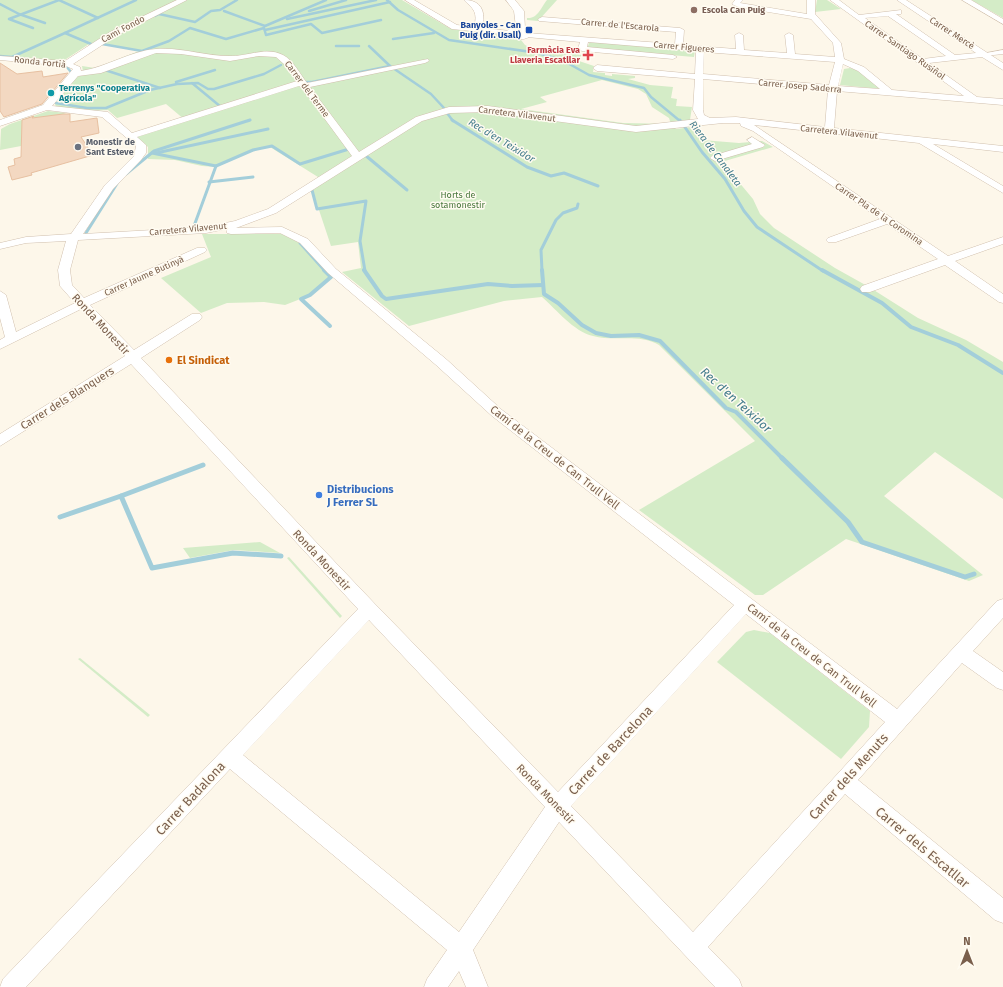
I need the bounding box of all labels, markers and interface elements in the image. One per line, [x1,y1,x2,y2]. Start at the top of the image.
marker: Escola Can Puig [689,5,699,15]
place label: Escola Can Puig [702,5,765,15]
street label: Camí Fondo [100,13,146,45]
street label: Carrer Mercè [928,15,976,51]
street label: Carrer de l'Escarola [580,17,660,33]
street label: Carrer Santiago Rusiñol [863,18,947,82]
place label: Banyoles - Can Puig (dir. Usall) [460,20,521,40]
marker: Banyoles - Can Puig (dir. Usall) [524,25,534,35]
street label: Carrer Figueres [653,39,715,55]
place label: Farmàcia Eva Llaveria Escatllar [510,45,580,65]
marker: Farmàcia Eva Llaveria Escatllar [583,50,593,60]
street label: Ronda Fortià [14,54,66,70]
street label: Carrer del Terme [283,59,331,119]
street label: Carrer Josep Saderra [758,77,842,95]
place label: Terrenys "Cooperativa Agrícola" [58,83,150,103]
marker: Terrenys "Cooperativa Agrícola" [46,88,56,98]
street label: Carretera Vilavenut [478,104,557,124]
water label: Rec d'en Teixidor [466,116,538,166]
water label: Riera de Canaleta [687,118,744,189]
street label: Carretera Vilavenut [800,123,879,141]
place label: Monestir de Sant Esteve [86,137,135,157]
marker: Monestir de Sant Esteve [73,142,83,152]
street label: Carrer Pla de la Coromina [833,181,925,247]
park label: Horts de sotamonestir [431,190,486,210]
street label: Carretera Vilavenut [149,221,228,237]
street label: Carrer Jaume Butinyà [103,254,185,298]
street label: Ronda Monestir [69,291,133,358]
place label: El Sindicat [177,354,230,367]
marker: El Sindicat [164,355,174,365]
street label: Carrer dels Blanquers [18,364,116,432]
water label: Rec d'en Teixidor [698,365,775,436]
street label: Camí de la Creu de Can Trull Vell [487,403,622,512]
place label: Distribucions J Ferrer SL [326,483,394,509]
marker: Distribucions J Ferrer SL [314,490,324,500]
street label: Ronda Monestir [290,527,354,594]
street label: Camí de la Creu de Can Trull Vell [744,601,879,710]
street label: Carrer de Barcelona [565,703,656,798]
street label: Carrer dels Menuts [806,730,891,823]
street label: Carrer Badalona [152,758,228,838]
street label: Ronda Monestir [514,762,578,828]
street label: Carrer dels Escatllar [873,804,973,891]
north arrow [947,931,987,971]
text: N [963,935,971,948]

